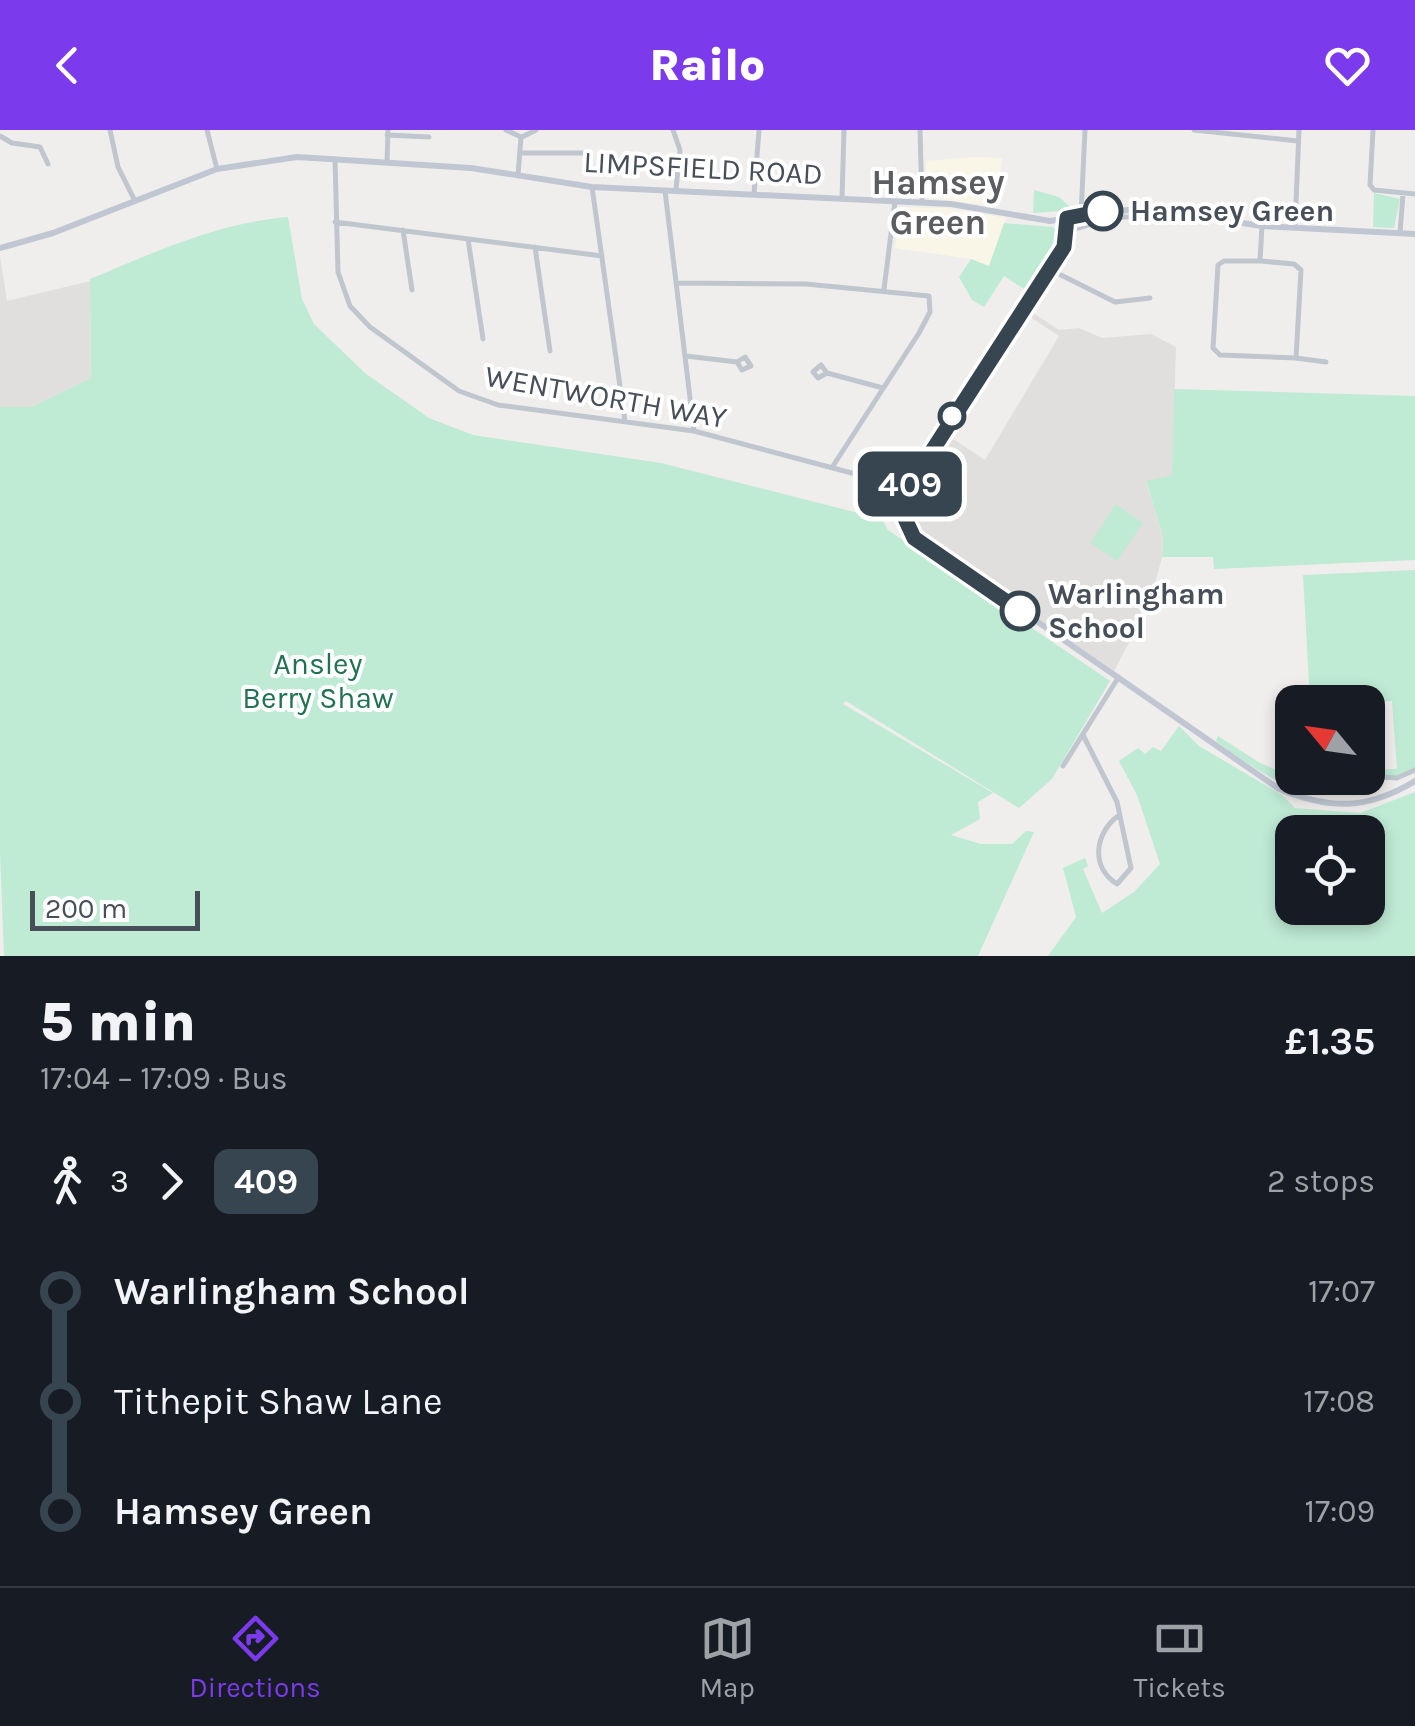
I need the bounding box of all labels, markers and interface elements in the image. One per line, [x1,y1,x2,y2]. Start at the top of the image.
icon: back [40,38,95,93]
icon: heart [1320,38,1375,93]
text: Railo [650,39,765,91]
street label: LIMPSFIELD ROAD [583,144,823,192]
district label: Hamsey Green [871,162,1005,243]
marker: Hamsey Green [1084,192,1122,230]
place label: Hamsey Green [1130,193,1334,229]
street label: WENTWORTH WAY [482,358,730,436]
unlabelled marker [939,403,965,429]
line badge: 409 [852,452,968,516]
text: 409 [878,464,942,505]
place label: Warlingham School [1048,576,1224,646]
marker: Warlingham School [1001,592,1039,630]
park label: Ansley Berry Shaw [242,646,394,716]
north arrow [1275,685,1385,795]
map controls [1275,685,1385,925]
button: locate [1275,815,1385,925]
scale bar [30,886,200,930]
text: 200 m [45,892,127,925]
text: 5 min [40,990,196,1054]
text: £1.35 [1285,1019,1375,1064]
text: 17:04 – 17:09 · Bus [40,1060,288,1097]
icon: walk [40,1154,95,1209]
icon: forward [144,1154,199,1209]
text: 409 [234,1161,298,1202]
text: 3 [110,1163,129,1200]
text: 2 stops [1267,1163,1375,1200]
text: Warlingham School [114,1269,470,1314]
text: 17:07 [1308,1273,1375,1310]
text: Tithepit Shaw Lane [114,1379,442,1424]
text: 17:08 [1303,1383,1375,1420]
text: Hamsey Green [114,1489,373,1534]
text: 17:09 [1304,1493,1375,1530]
tab: Directions [189,1611,321,1704]
tab: Map [699,1611,755,1704]
tab: Tickets [1133,1611,1226,1704]

